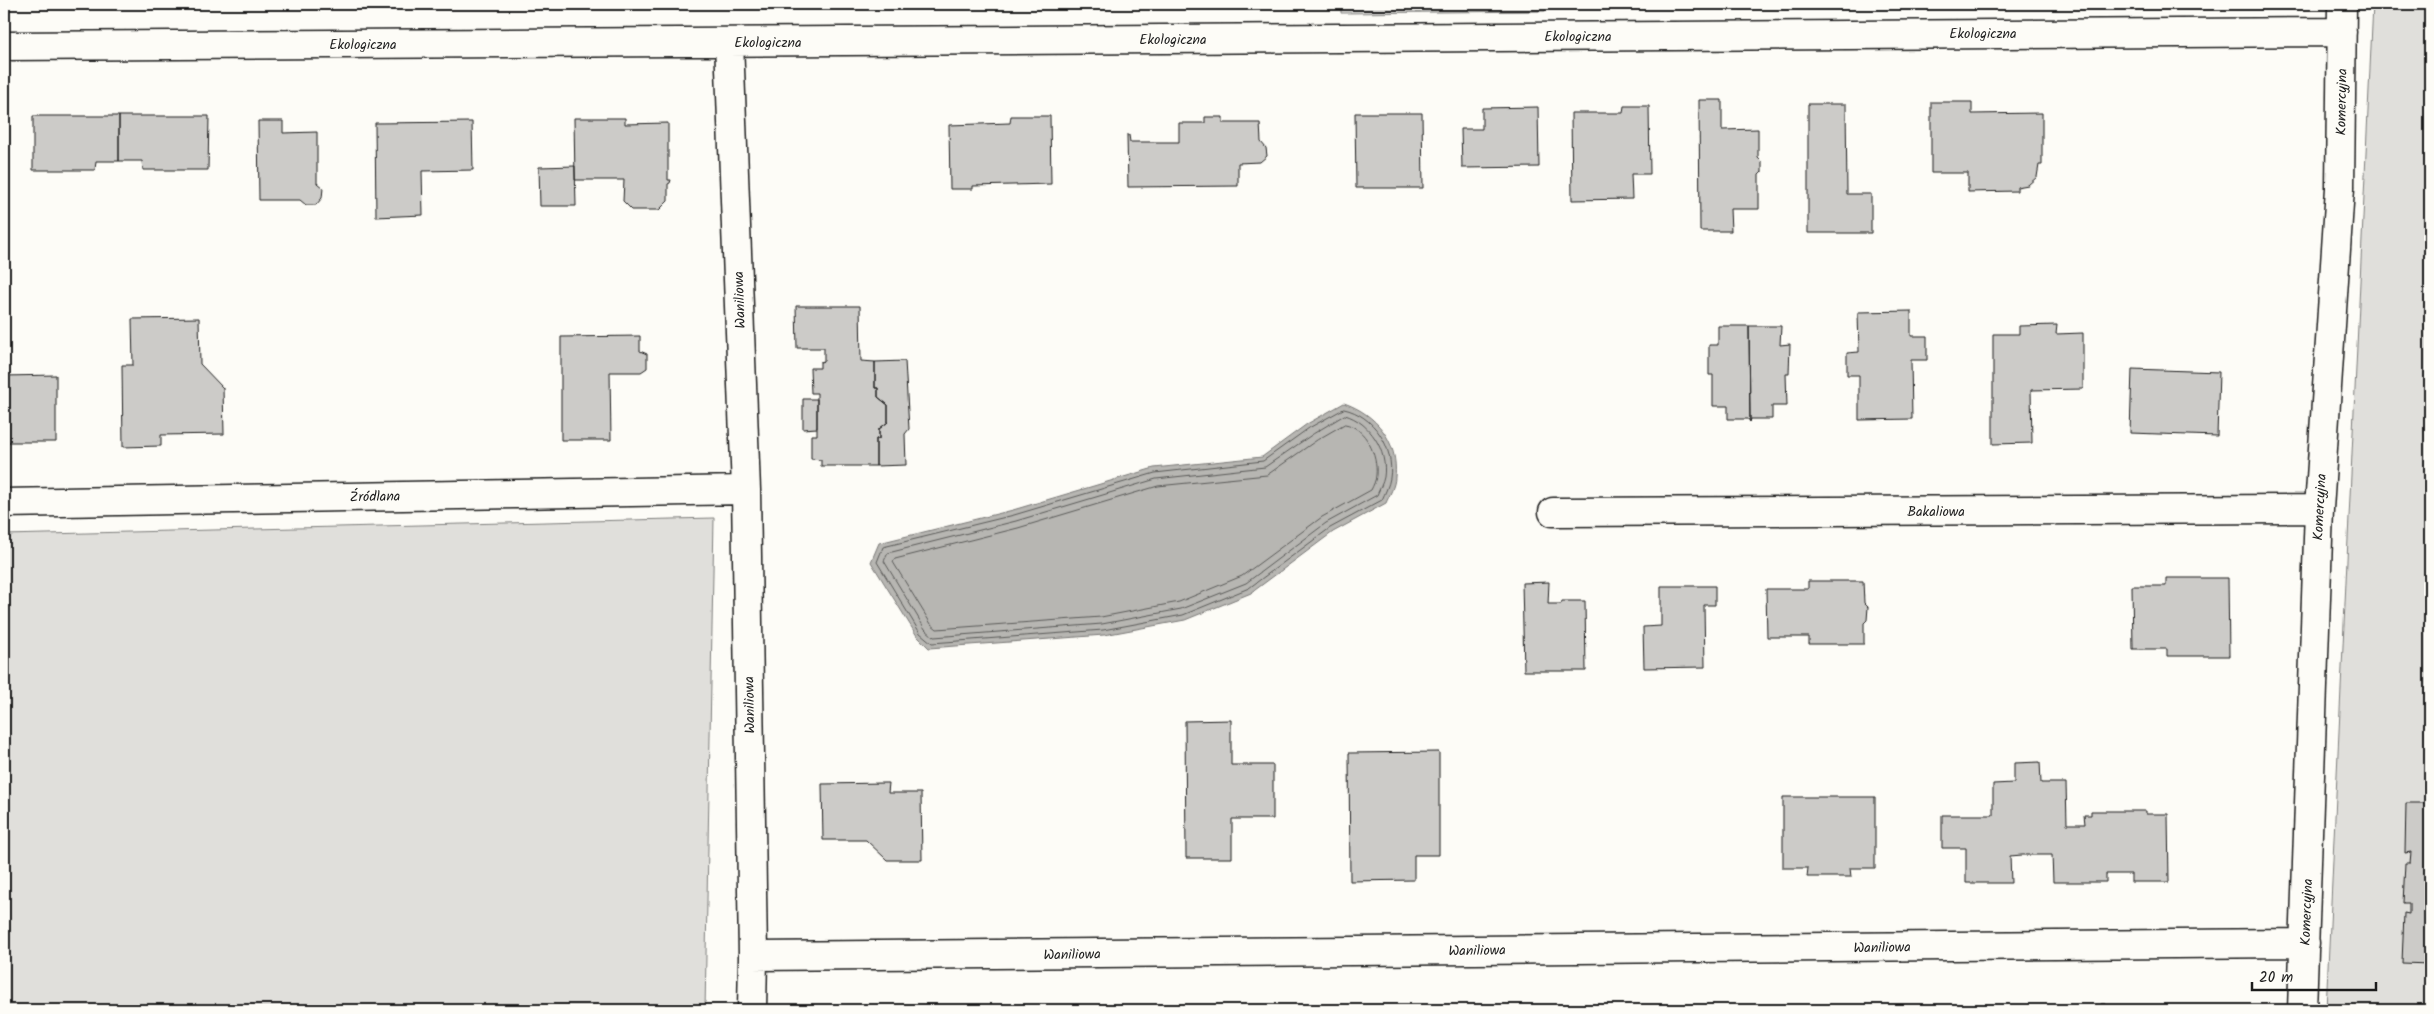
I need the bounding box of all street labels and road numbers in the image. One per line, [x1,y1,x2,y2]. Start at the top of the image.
street label: Ekologiczna [1949,23,2017,45]
street label: Ekologiczna [1544,26,1612,48]
street label: Ekologiczna [1139,29,1207,51]
street label: Ekologiczna [734,32,802,54]
street label: Ekologiczna [329,34,397,56]
street label: Komercyjna [2330,68,2354,136]
street label: Waniliowa [728,271,752,329]
street label: Komercyjna [2307,473,2333,541]
street label: Źródlana [350,486,401,508]
street label: Bakaliowa [1907,501,1965,523]
street label: Waniliowa [739,676,761,734]
street label: Komercyjna [2295,878,2319,946]
street label: Waniliowa [1853,937,1911,959]
street label: Waniliowa [1448,940,1506,962]
street label: Waniliowa [1043,944,1101,966]

